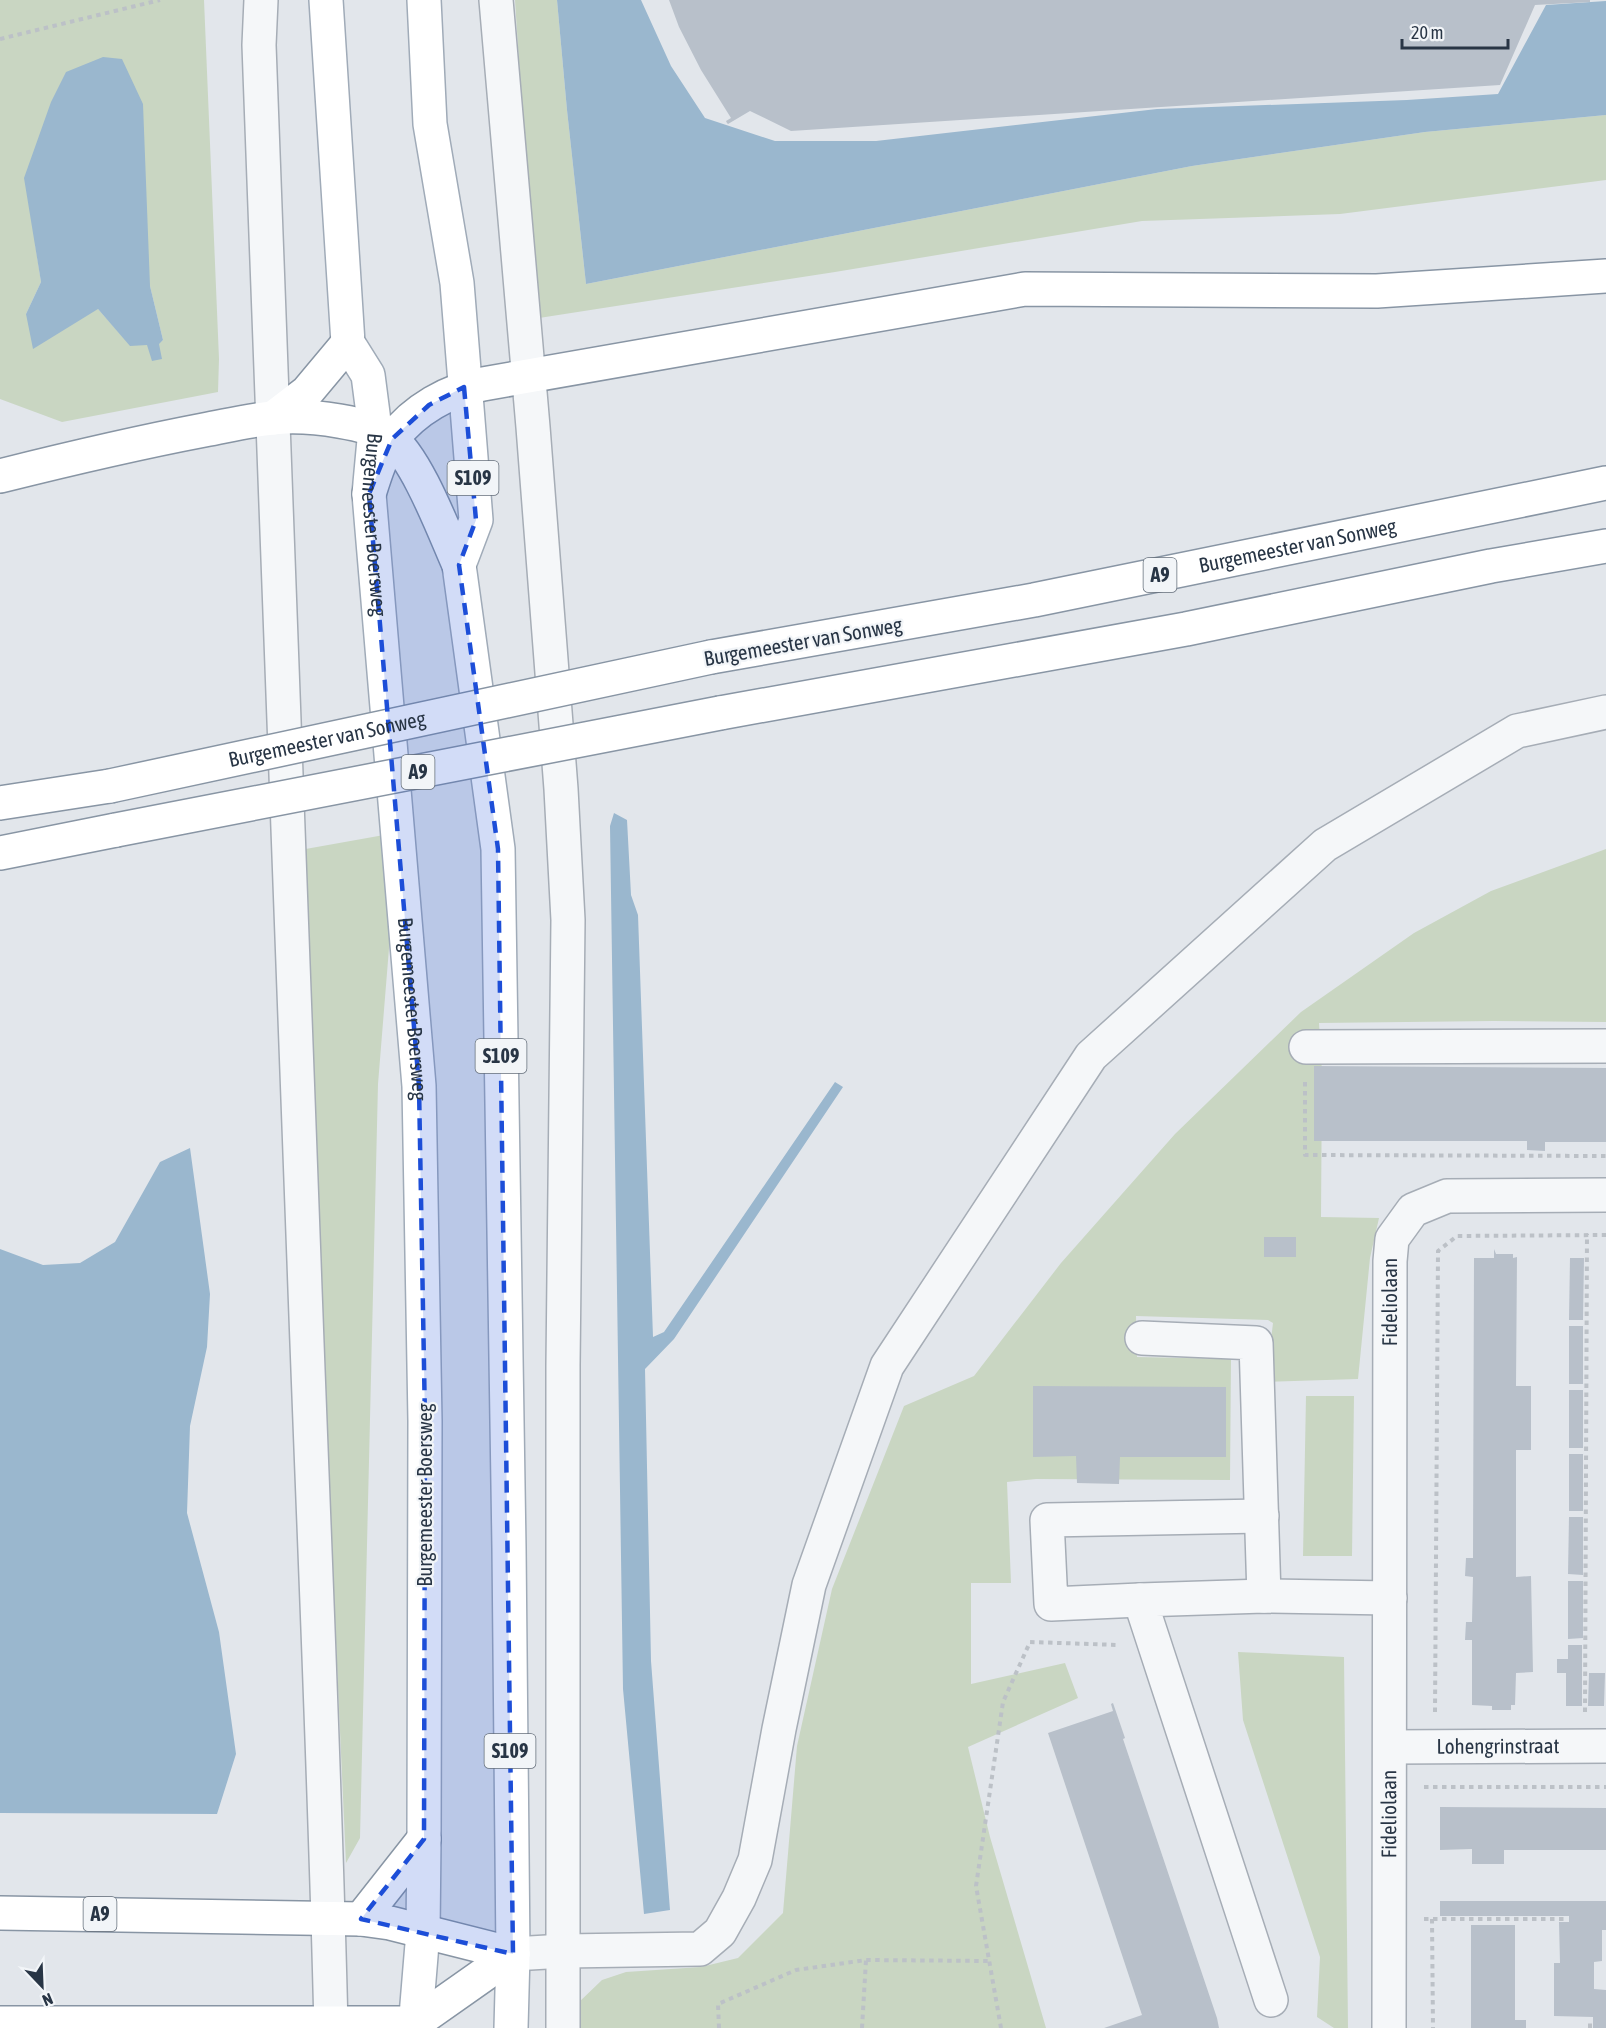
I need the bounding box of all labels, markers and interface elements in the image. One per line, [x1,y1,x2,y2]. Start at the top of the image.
scale bar [1402,12,1508,50]
text: 20 m [1411,22,1443,43]
street label: Burgemeester Boersweg [358,432,392,617]
road number: S109 [448,461,498,495]
street label: Burgemeester van Sonweg [1196,513,1398,577]
road number: A9 [1144,558,1176,592]
street label: Burgemeester van Sonweg [702,612,904,670]
street label: Burgemeester van Sonweg [226,706,428,771]
road number: A9 [402,755,434,789]
street label: Burgemeester Boersweg [394,916,432,1101]
road number: S109 [476,1039,526,1073]
street label: Fideliolaan [1377,1258,1401,1346]
street label: Burgemeester Boersweg [412,1403,436,1587]
street label: Lohengrinstraat [1436,1733,1560,1758]
road number: S109 [484,1734,536,1768]
street label: Fideliolaan [1376,1770,1400,1858]
road number: A9 [84,1897,116,1931]
north arrow [12,1956,72,2016]
text: N [40,1990,56,2010]

